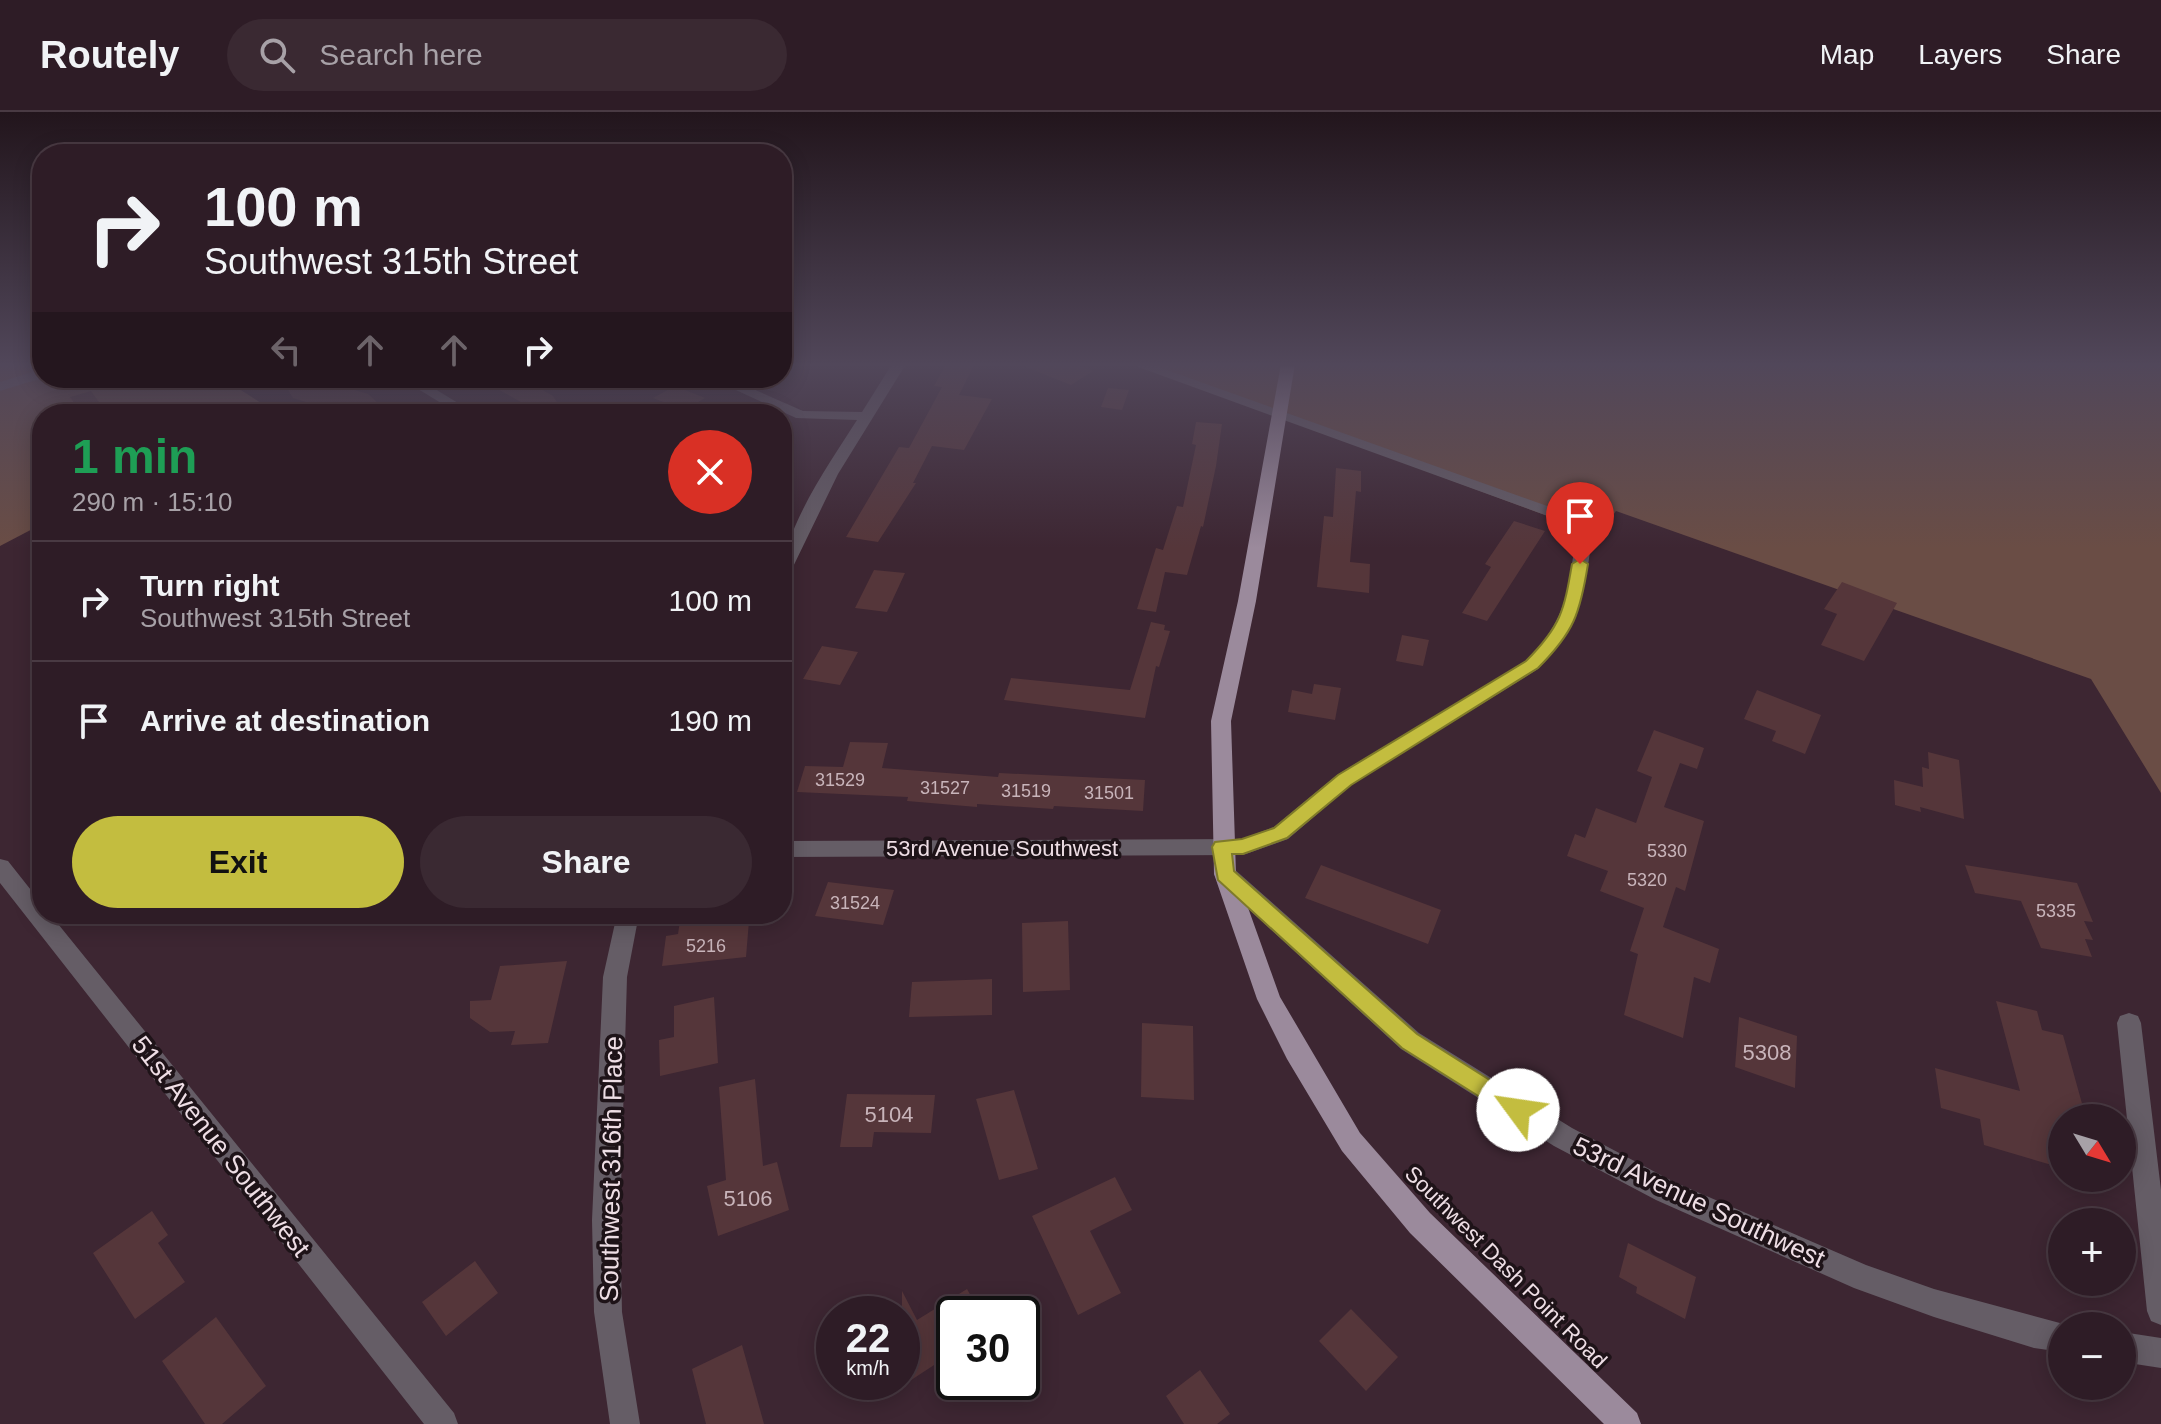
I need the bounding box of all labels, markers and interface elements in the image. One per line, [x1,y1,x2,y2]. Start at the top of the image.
search box [227,19,787,91]
icon: search [255,33,299,77]
text: Routely [40,34,179,76]
text: Search here [319,38,483,71]
text: Map [1820,39,1874,70]
text: Layers [1918,39,2002,70]
text: Share [2046,39,2121,70]
text: 100 m [204,175,363,238]
icon: right [72,176,176,280]
text: Southwest 315th Street [204,241,578,282]
icon: left [264,328,308,372]
icon: ahead [348,328,392,372]
icon: ahead [432,328,476,372]
icon: right [516,328,560,372]
text: 1 min [72,430,197,483]
button: close [668,430,752,514]
pin [1546,482,1614,564]
text: 290 m · 15:10 [72,487,232,517]
icon: arrive [1558,494,1602,538]
text: Turn right [140,569,279,602]
icon: right [72,579,116,623]
text: 100 m [669,584,752,617]
text: Southwest 315th Street [140,603,410,633]
icon: arrive [72,699,116,743]
text: Arrive at destination [140,704,430,737]
text: 190 m [669,704,752,737]
house number: 31529 [815,770,865,790]
house number: 31527 [920,778,970,798]
house number: 31519 [1001,781,1051,801]
house number: 31501 [1084,783,1134,803]
button: Exit [72,816,404,908]
button: Share [420,816,752,908]
street label: 53rd Avenue Southwest [886,836,1118,861]
house number: 5330 [1647,841,1687,861]
house number: 5320 [1627,870,1667,890]
house number: 31524 [830,893,880,913]
house number: 5335 [2036,901,2076,921]
house number: 5216 [686,936,726,956]
street label: 51st Avenue Southwest [126,1030,317,1263]
street label: Southwest 316th Place [594,1036,628,1302]
house number: 5308 [1743,1040,1791,1065]
position arrow [1476,1068,1560,1152]
house number: 5104 [865,1102,913,1127]
north arrow [2048,1104,2136,1192]
map controls [2048,1104,2136,1400]
street label: 53rd Avenue Southwest [1568,1130,1830,1274]
street label: Southwest Dash Point Road [1400,1161,1612,1373]
house number: 5106 [724,1186,772,1211]
button: + [2048,1208,2136,1296]
speed limit sign: 30 [936,1296,1040,1400]
button: − [2048,1312,2136,1400]
text: 22 [846,1316,890,1360]
text: km/h [846,1357,890,1379]

